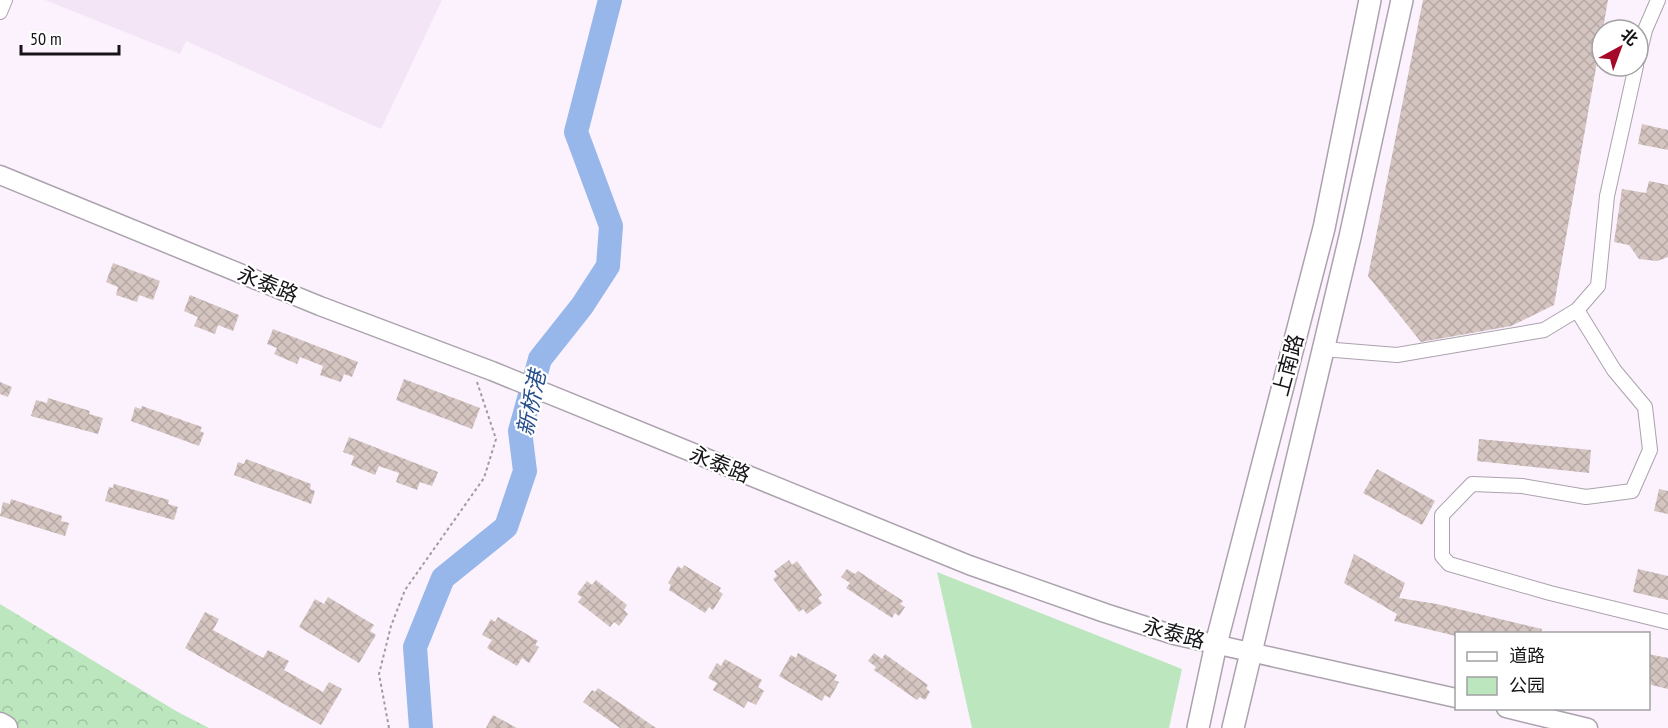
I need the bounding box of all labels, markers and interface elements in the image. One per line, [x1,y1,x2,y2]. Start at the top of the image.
scale bar [21,18,118,56]
north arrow [1590,18,1650,78]
text: 北 [1617,24,1642,49]
text: 50 m [30,27,62,50]
street label: 永泰路 [234,260,302,308]
street label: 上南路 [1267,331,1309,399]
water label: 新桥港 [510,365,552,438]
street label: 永泰路 [686,440,754,488]
street label: 永泰路 [1140,612,1208,654]
legend [1455,632,1650,710]
text: 道路 [1509,644,1545,667]
text: 公园 [1509,674,1545,697]

